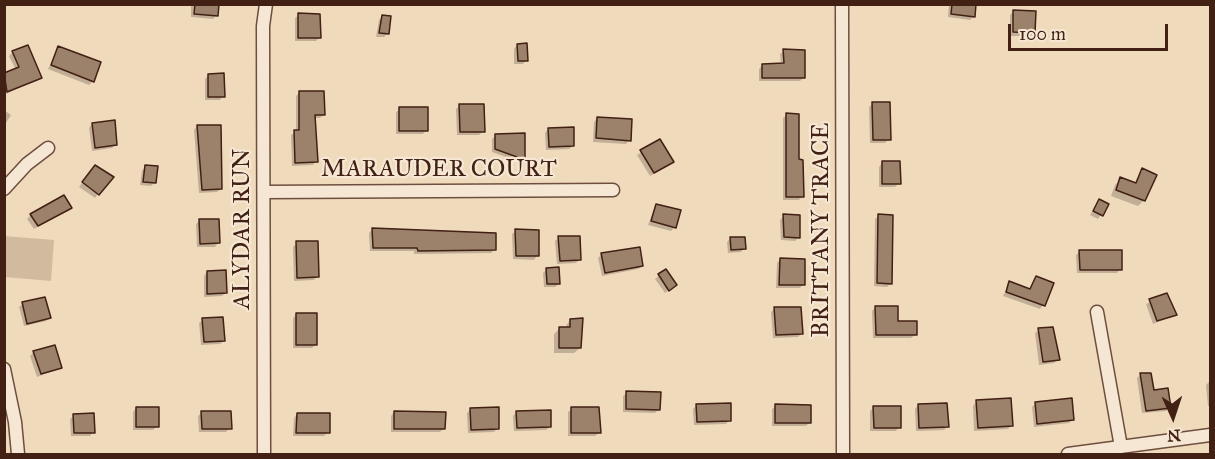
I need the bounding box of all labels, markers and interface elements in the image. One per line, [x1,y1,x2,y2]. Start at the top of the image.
scale bar [1011,12,1172,50]
text: 100 m [1019,23,1066,45]
street label: BRITTANY TRACE [808,122,836,338]
street label: ALYDAR RUN [229,149,257,309]
street label: MARAUDER COURT [321,156,557,184]
north arrow [1143,387,1203,447]
text: N [1167,426,1181,445]

